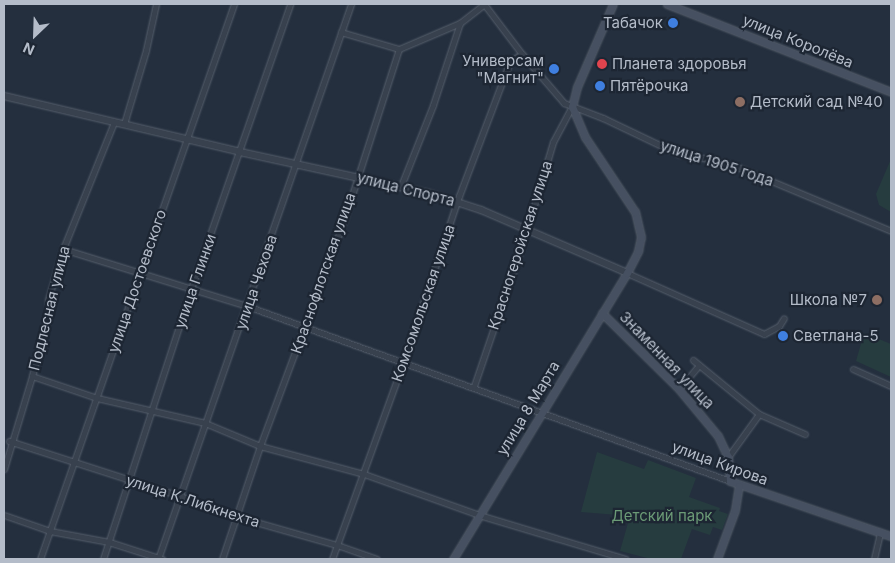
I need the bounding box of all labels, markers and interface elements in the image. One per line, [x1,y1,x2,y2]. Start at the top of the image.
north arrow [10,10,60,60]
street label: улица Королёва [740,11,856,71]
place label: Табачок [603,14,663,32]
marker: Табачок [667,17,679,29]
text: N [20,39,37,59]
place label: Универсам "Магнит" [462,51,544,86]
place label: Планета здоровья [612,55,747,73]
marker: Планета здоровья [596,58,608,70]
marker: Универсам "Магнит" [548,63,560,75]
place label: Пятёрочка [610,77,688,95]
marker: Пятёрочка [594,80,606,92]
place label: Детский сад №40 [750,93,883,111]
marker: Детский сад №40 [734,96,746,108]
street label: улица 1905 года [658,136,776,190]
street label: Красногеройская улица [484,158,556,332]
street label: улица Спорта [355,168,457,210]
street label: Краснофлотская улица [287,190,359,356]
street label: улица Достоевского [104,207,170,355]
street label: Комсомольская улица [388,222,458,384]
street label: улица Глинки [170,231,220,331]
street label: улица Чехова [231,232,281,332]
street label: Подлесная улица [25,244,73,372]
place label: Школа №7 [790,291,867,309]
marker: Школа №7 [871,294,883,306]
street label: Знаменная улица [616,308,718,412]
place label: Светлана-5 [793,327,879,345]
marker: Светлана-5 [777,330,789,342]
street label: улица 8 Марта [493,358,563,458]
street label: улица Кирова [670,437,770,489]
street label: улица К.Либкнехта [124,471,262,531]
park label: Детский парк [612,507,712,525]

